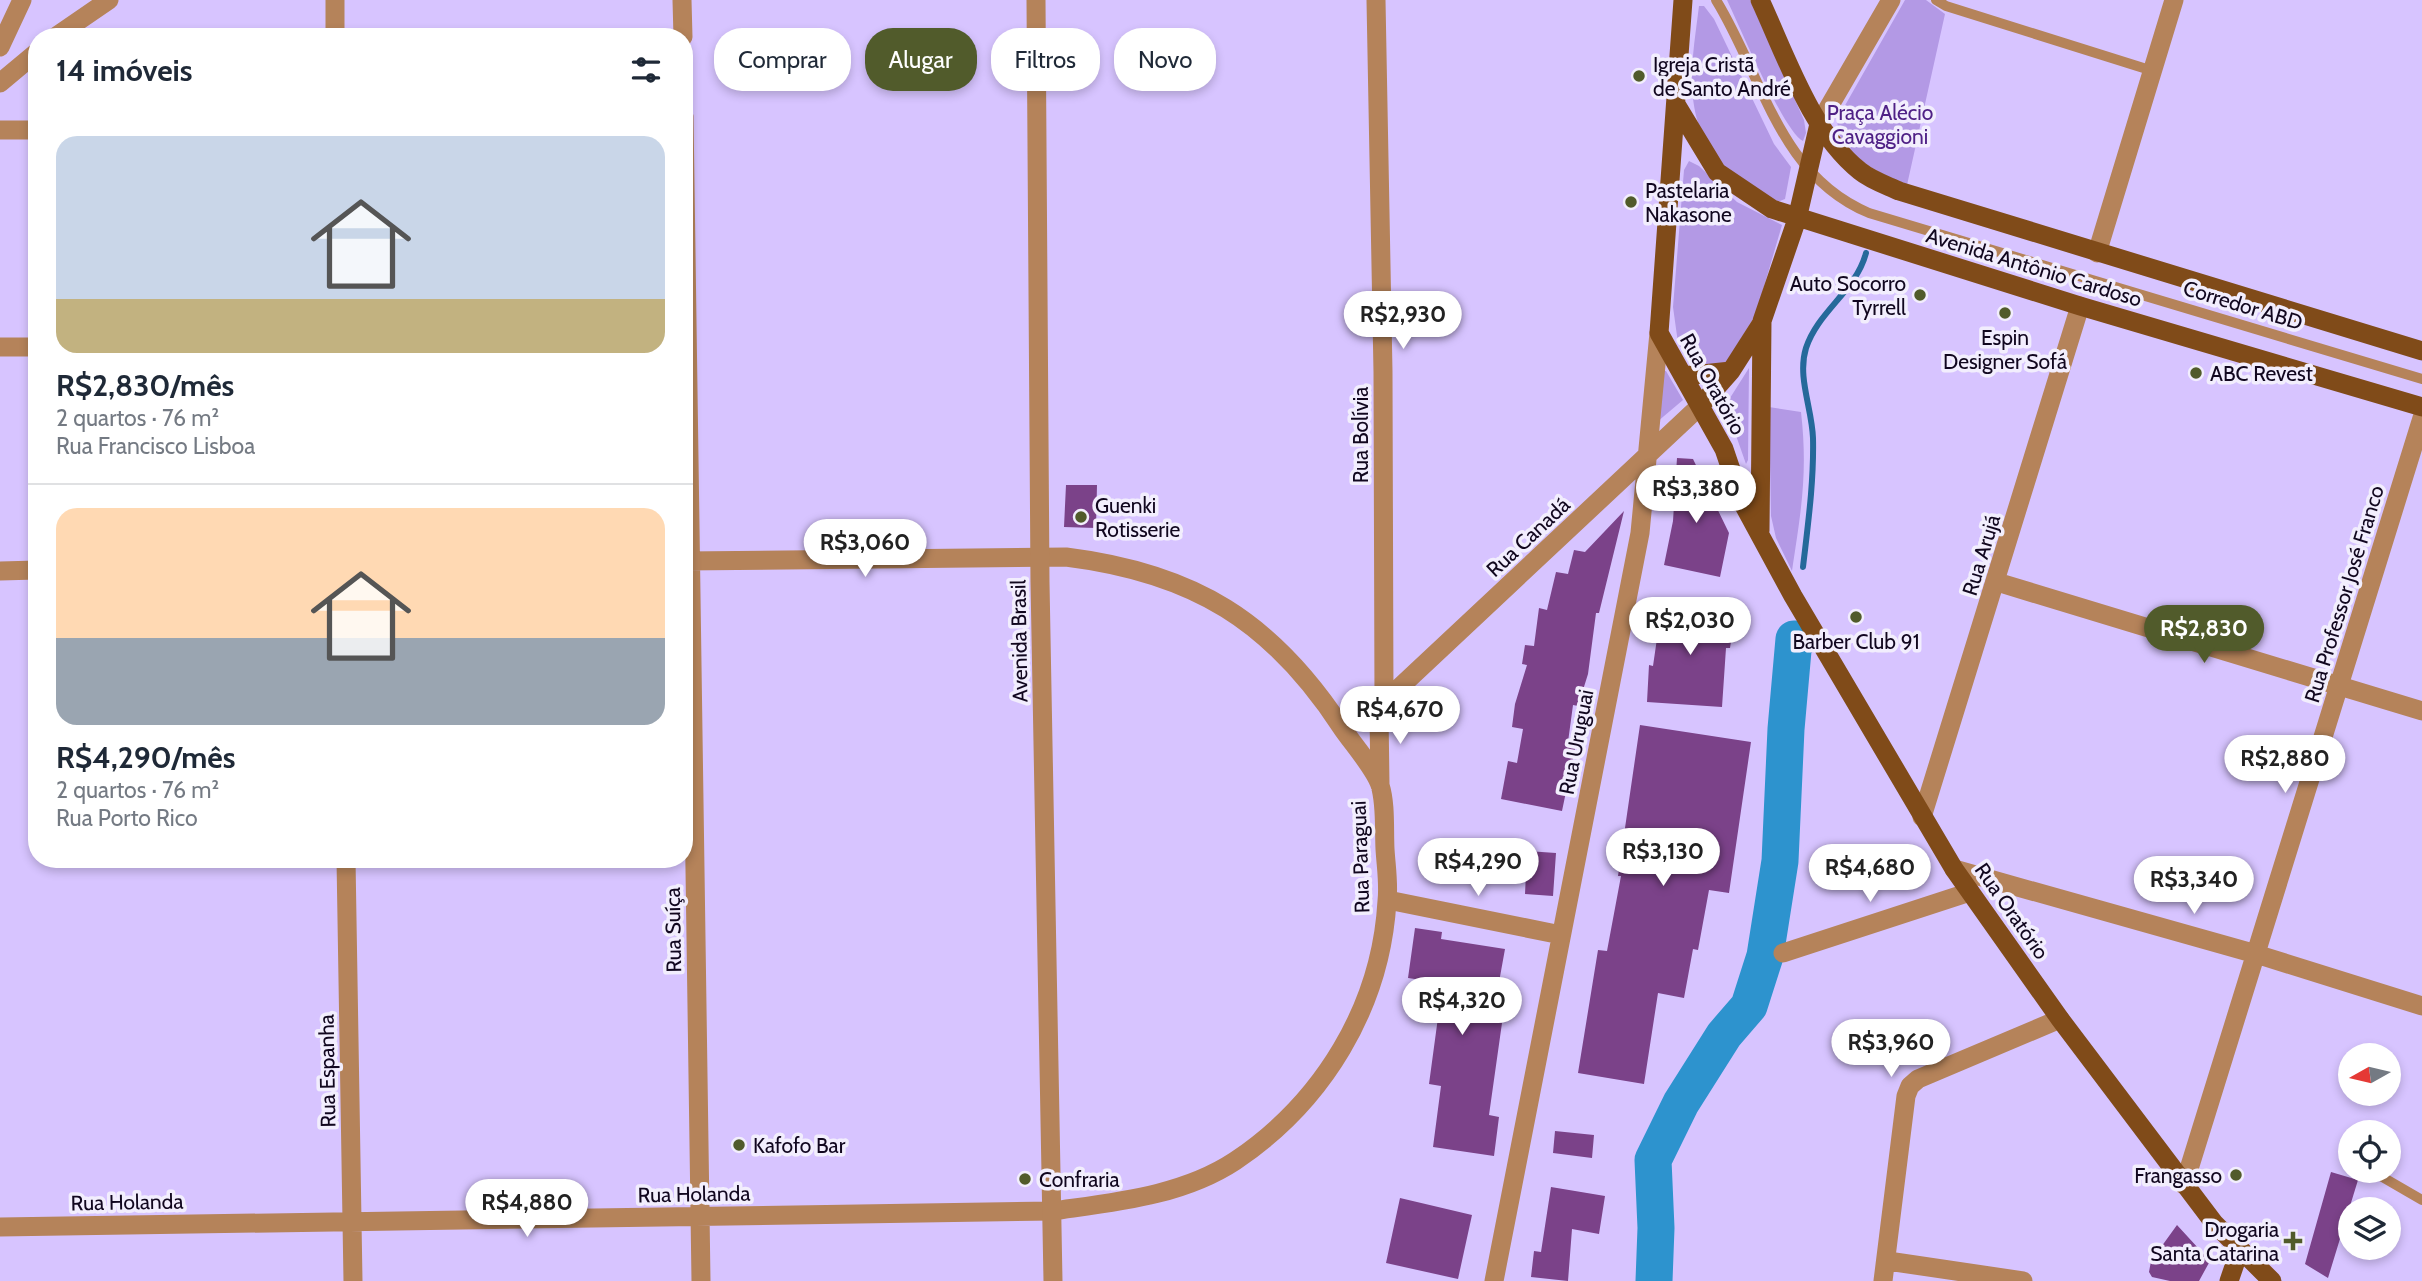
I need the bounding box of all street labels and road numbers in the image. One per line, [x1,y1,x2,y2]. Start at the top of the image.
street label: Avenida Antônio Cardoso [1923,222,2145,312]
street label: Corredor ABD [2180,275,2306,335]
street label: Rua Oratório [1675,329,1751,439]
street label: Rua Bolívia [1348,387,1373,483]
street label: Rua Professor José Franco [2299,482,2389,706]
street label: Rua Canadá [1481,492,1575,582]
street label: Rua Arujá [1957,512,2006,599]
street label: Avenida Brasil [1005,579,1033,703]
street label: Rua Uruguai [1554,687,1598,797]
street label: Rua Paraguai [1346,800,1374,914]
street label: Rua Oratório [1970,858,2054,964]
street label: Rua Suíça [660,887,686,973]
street label: Rua Espanha [314,1014,340,1128]
street label: Rua Holanda [637,1181,751,1207]
street label: Rua Holanda [70,1189,184,1215]

